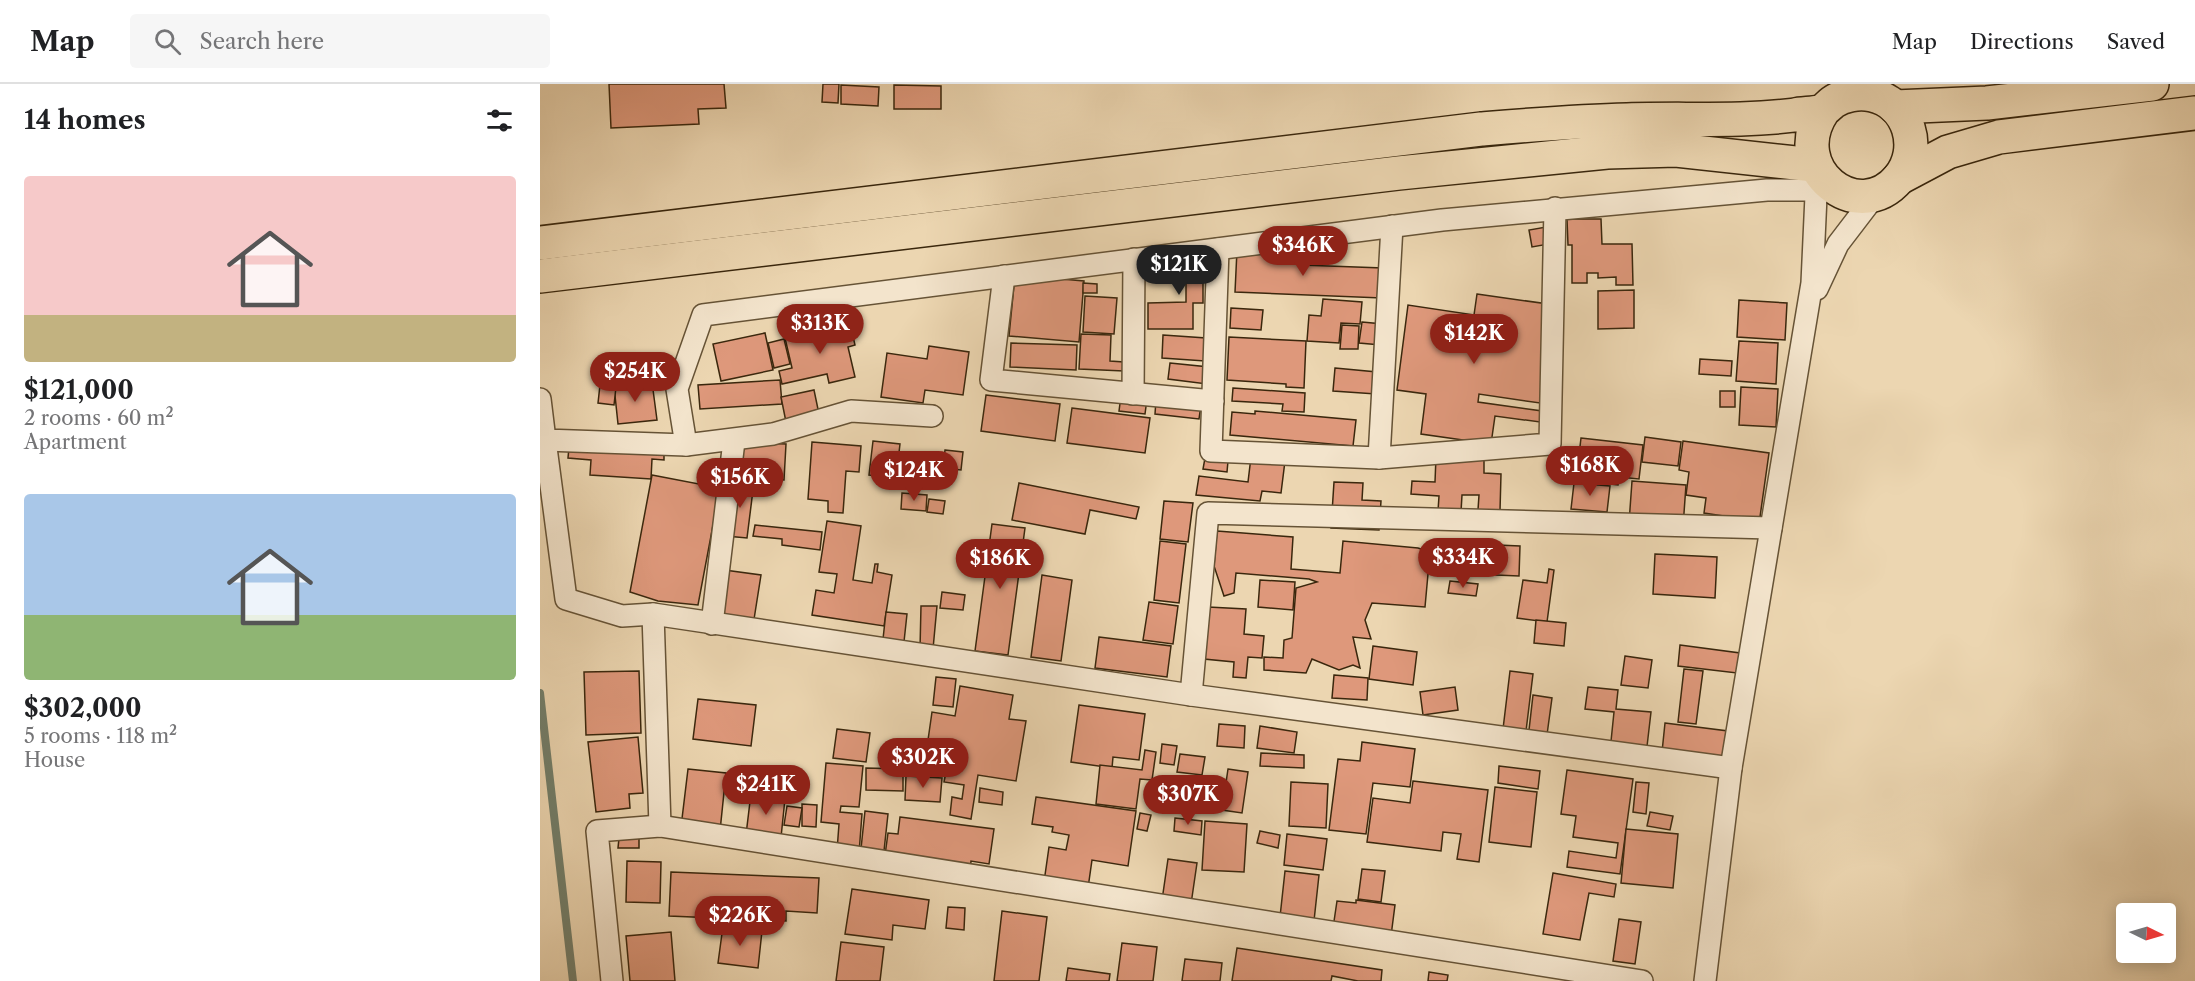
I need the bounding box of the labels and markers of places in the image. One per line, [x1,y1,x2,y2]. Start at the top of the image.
pin: $346K [1261,226,1345,277]
pin: $121K [1137,245,1221,296]
pin: $313K [778,304,862,355]
pin: $142K [1432,314,1516,365]
pin: $254K [593,352,677,403]
pin: $168K [1548,446,1632,497]
pin: $124K [872,451,956,502]
pin: $156K [698,458,782,509]
pin: $334K [1421,538,1505,589]
pin: $186K [958,539,1042,590]
pin: $302K [881,738,965,789]
pin: $241K [724,765,808,816]
pin: $307K [1146,775,1230,826]
pin: $226K [698,896,782,947]

